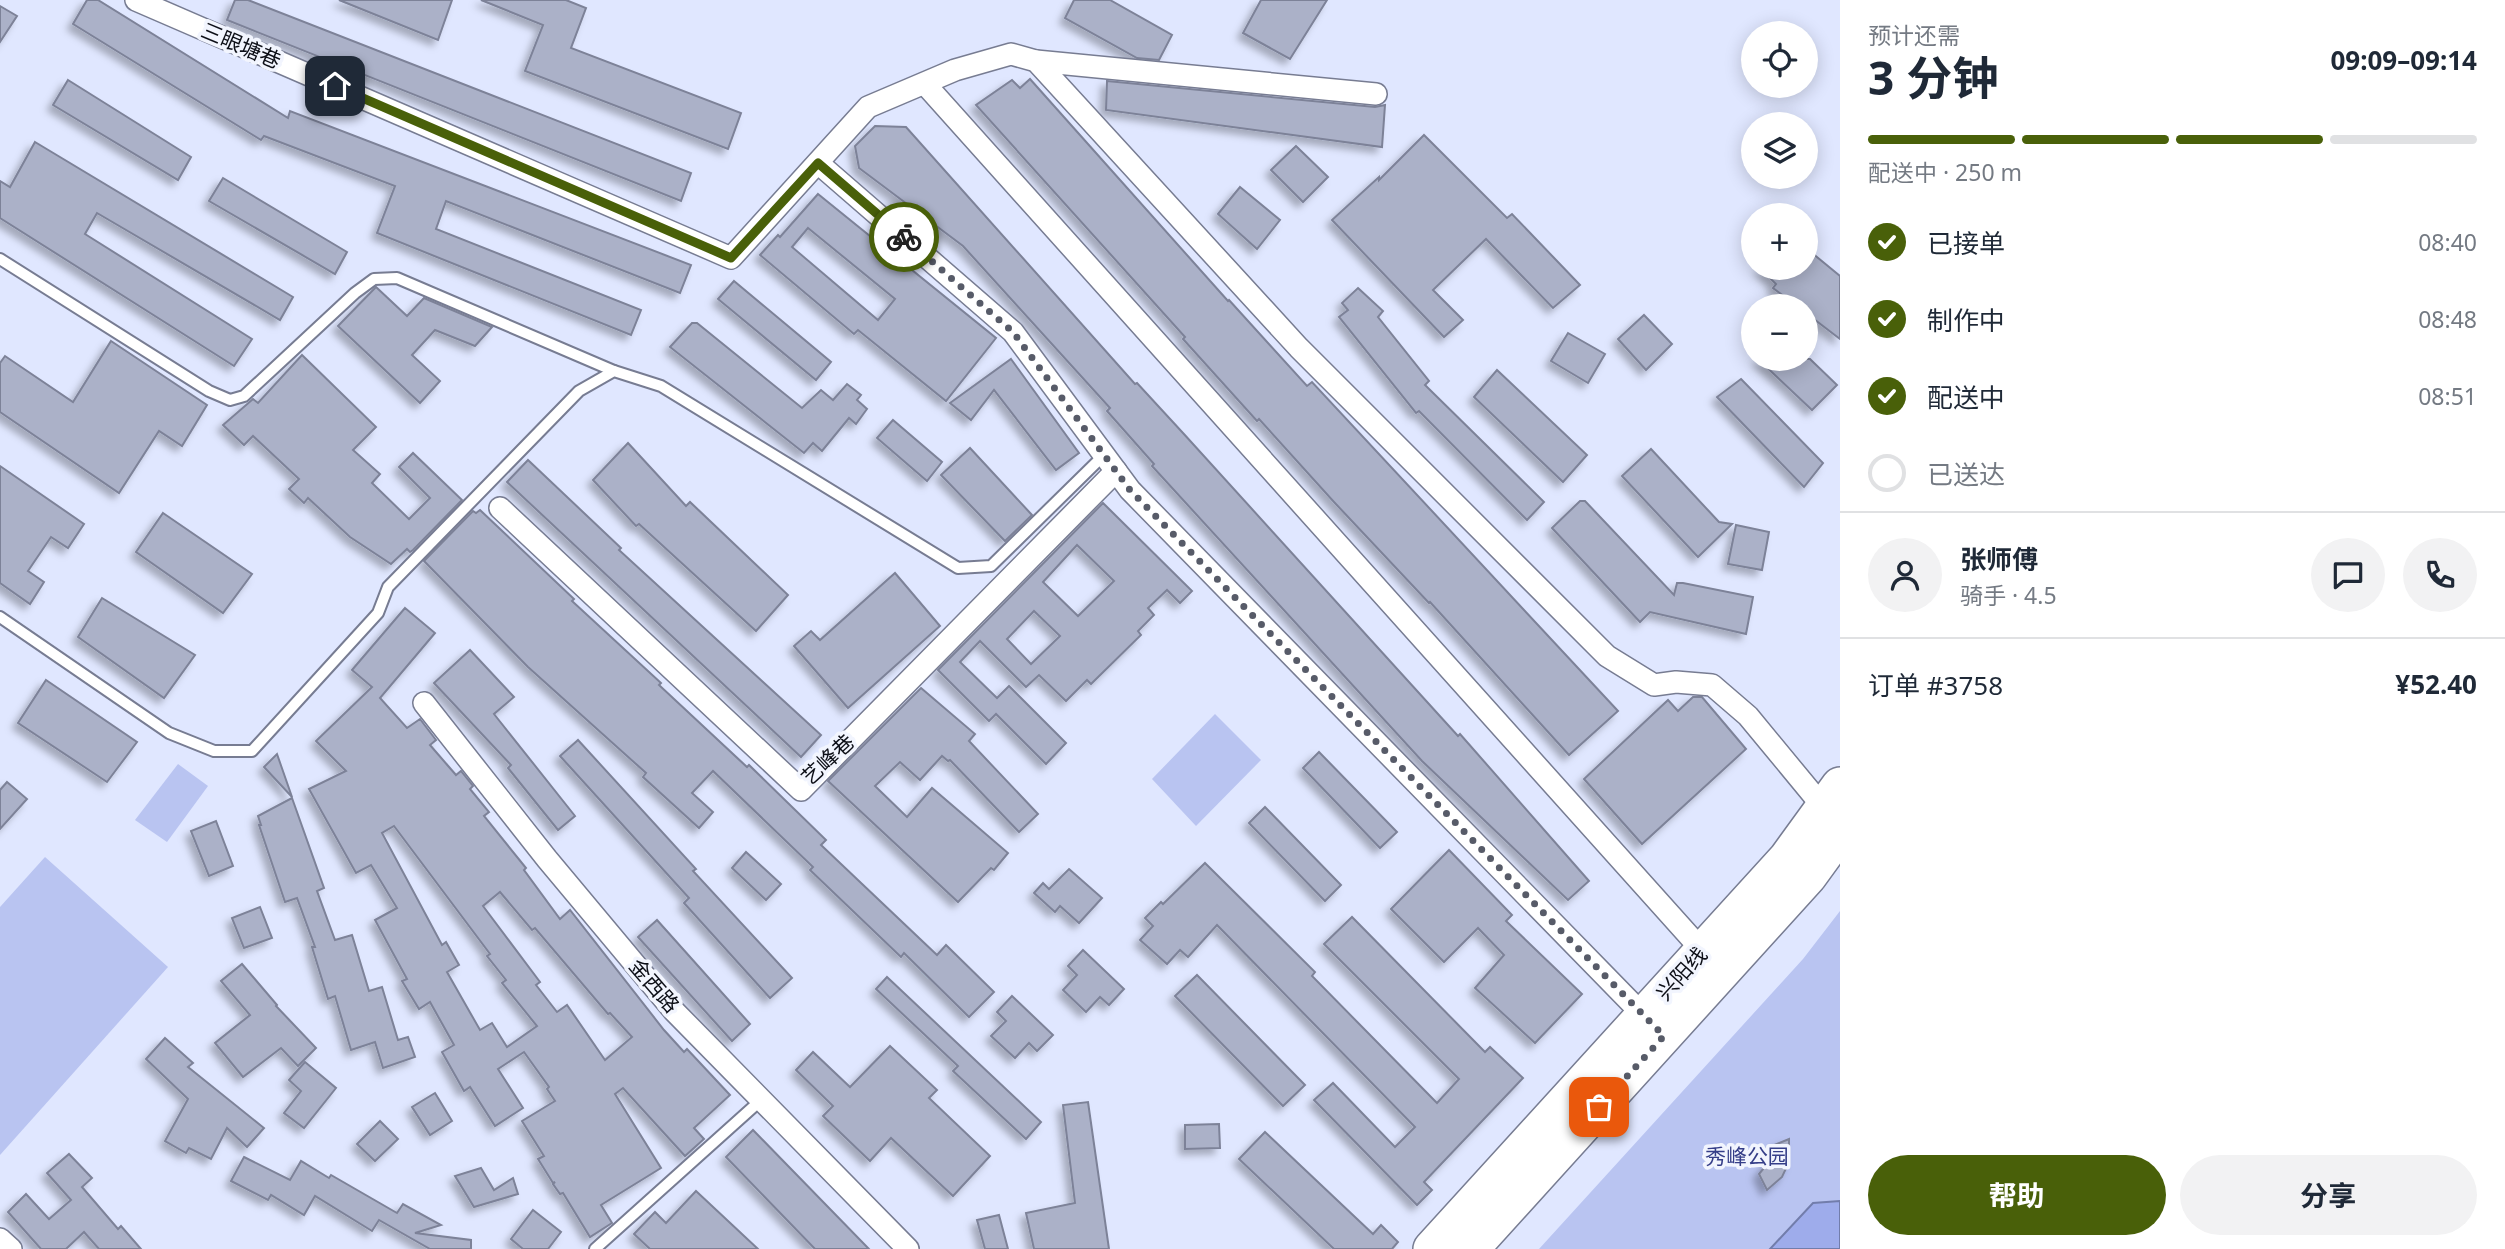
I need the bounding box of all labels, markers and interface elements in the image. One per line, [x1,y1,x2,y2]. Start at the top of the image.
street label: 三眼塘巷 [197,16,286,74]
text: 预计还需 [1868,19,1960,51]
map controls [1741,21,1818,371]
button: locate [1741,21,1818,98]
text: 09:09–09:14 [2330,42,2477,78]
text: 3 分钟 [1868,46,1998,108]
pin [305,56,365,116]
icon: home [316,67,354,105]
button: layers [1741,112,1818,189]
text: 配送中 · 250 m [1868,156,2022,188]
courier [869,202,939,272]
button: + [1741,203,1818,280]
icon: bike [885,218,923,256]
icon: check [1868,223,1906,261]
text: 已接单 [1927,225,2005,261]
text: 08:40 [2418,226,2477,258]
button: − [1741,294,1818,371]
icon: check [1868,300,1906,338]
text: 制作中 [1927,302,2005,338]
text: 08:48 [2418,303,2477,335]
icon: check [1868,377,1906,415]
text: 配送中 [1927,379,2005,415]
text: 08:51 [2418,380,2477,412]
text: 已送达 [1927,456,2005,492]
button: person [1868,538,1942,612]
button: chat [2311,538,2385,612]
button: phone [2403,538,2477,612]
text: 张师傅 [1960,541,2038,577]
text: 骑手 · 4.5 [1960,579,2057,611]
text: ¥52.40 [2395,666,2477,702]
text: 订单 #3758 [1868,667,2003,703]
street label: 艺峰巷 [795,728,860,791]
street label: 兴阳线 [1650,941,1713,1006]
street label: 金西路 [624,952,686,1018]
pin [1569,1077,1629,1137]
icon: bag [1580,1088,1618,1126]
park label: 秀峰公园 [1705,1142,1789,1170]
button: 帮助 [1868,1155,2166,1235]
button: 分享 [2180,1155,2477,1235]

